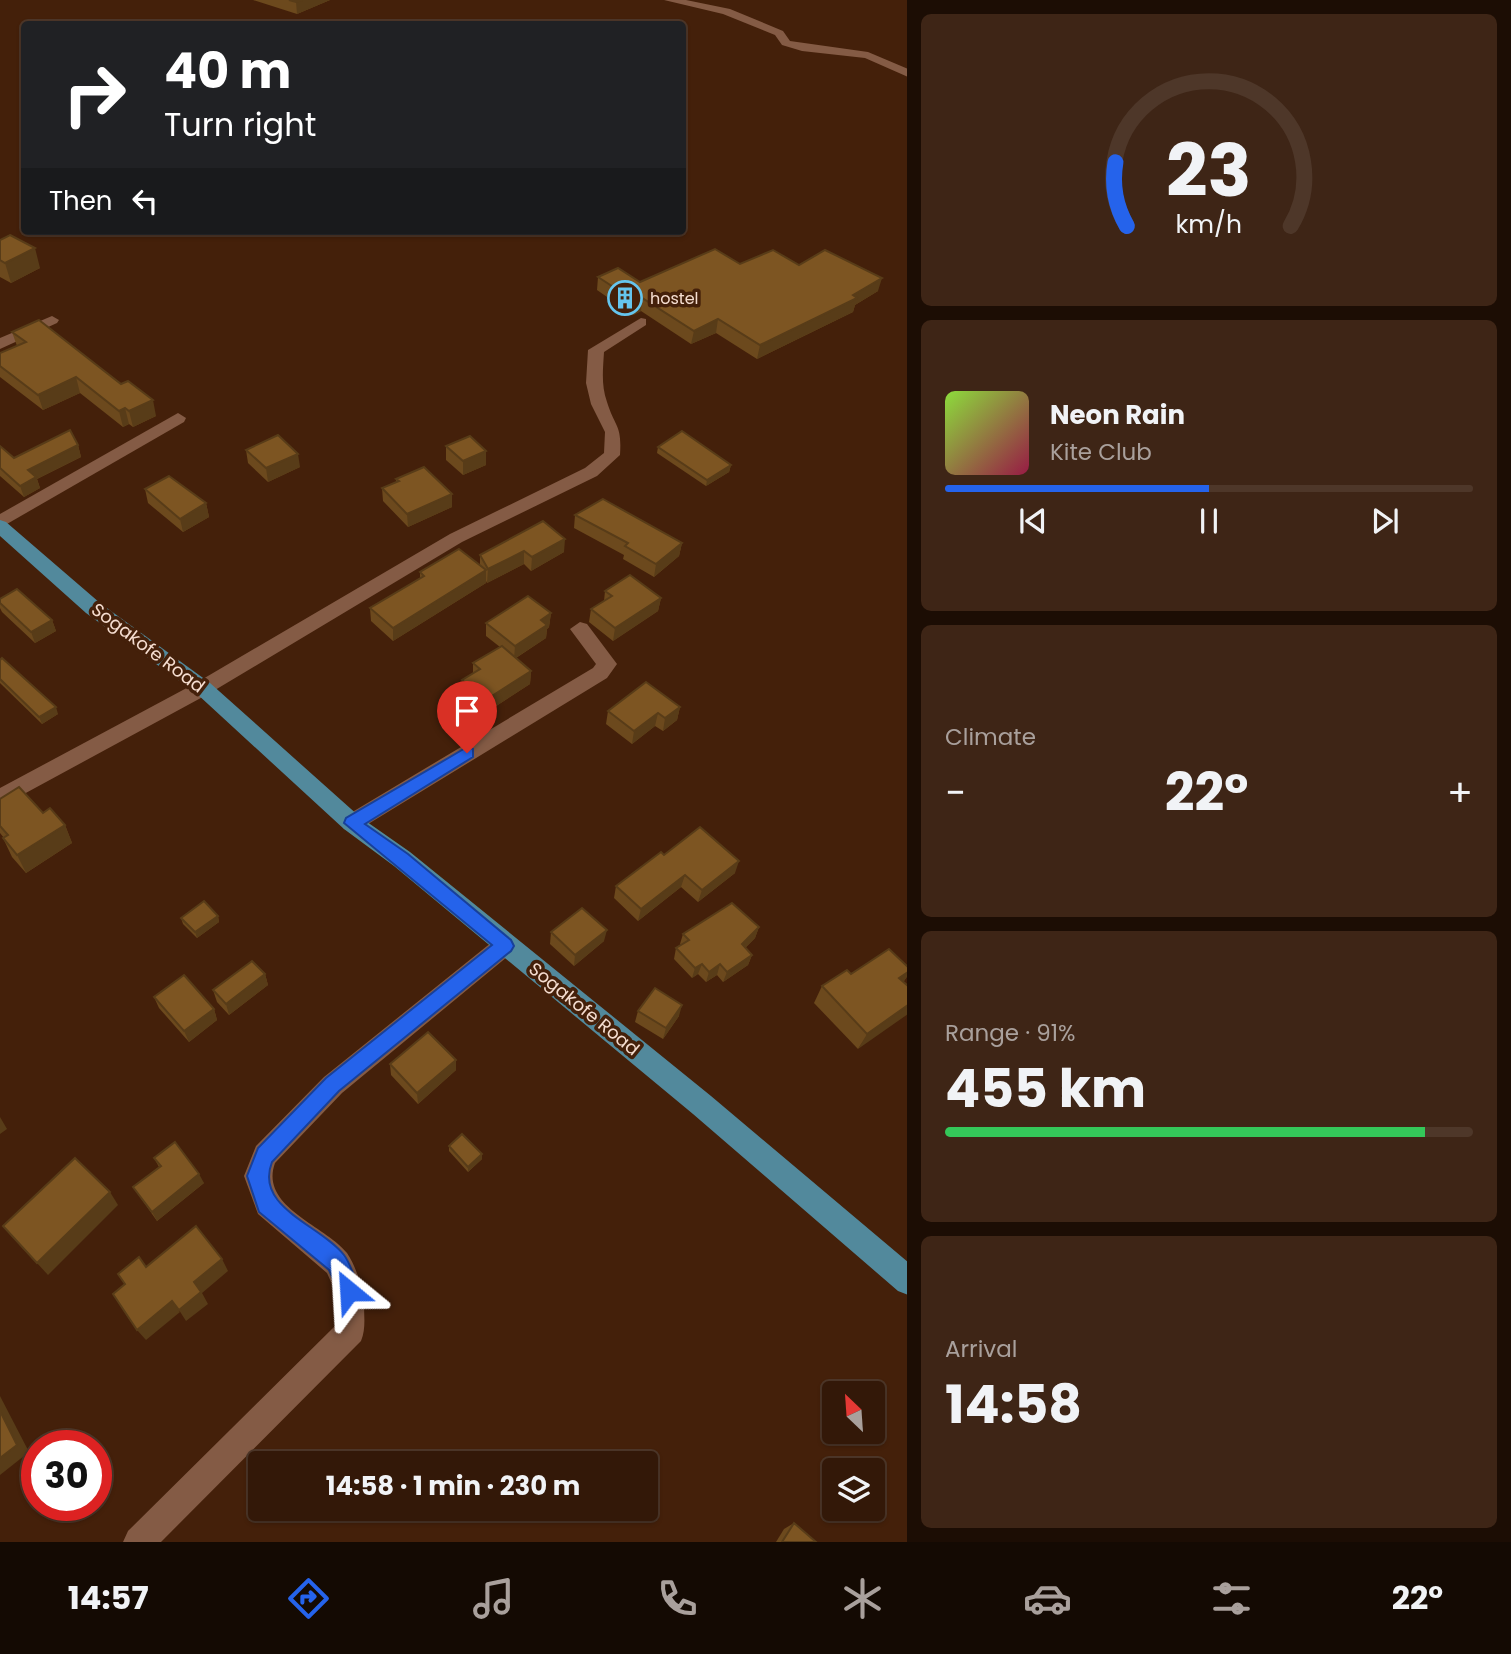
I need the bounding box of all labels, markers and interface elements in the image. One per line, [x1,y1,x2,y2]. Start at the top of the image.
text: 40 m [164,37,291,105]
icon: right [49,49,140,140]
text: Turn right [164,102,316,147]
text: 23 [1166,120,1252,221]
icon: left [126,182,164,220]
text: Then [49,183,112,219]
text: km/h [1176,207,1242,242]
building icon: hostel [606,279,644,317]
place label: hostel [650,287,699,310]
text: Neon Rain [1050,397,1185,433]
text: Kite Club [1050,436,1152,468]
icon: previous [1014,502,1052,540]
icon: pause [1190,502,1228,540]
icon: next [1366,502,1404,540]
street label: Sogakofe Road [87,597,210,698]
pin [437,681,497,753]
icon: arrive [448,692,486,730]
text: Climate [945,721,1036,753]
text: 22° [1165,756,1248,829]
text: − [945,766,966,819]
text: + [1447,766,1473,819]
street label: Sogakofe Road [524,956,645,1061]
text: Range · 91% [945,1017,1076,1049]
text: 455 km [945,1052,1146,1125]
position arrow [312,1254,386,1328]
text: Arrival [945,1333,1017,1365]
text: 14:58 [945,1368,1082,1441]
north arrow [822,1381,886,1444]
map controls [822,1381,885,1521]
speed limit sign: 30 [21,1430,112,1521]
button: layers [822,1458,885,1521]
text: 14:58 · 1 min · 230 m [326,1468,580,1504]
icon: directions [284,1574,333,1623]
icon: music [469,1574,518,1623]
icon: phone [653,1574,702,1623]
icon: climate [838,1574,887,1623]
icon: car [1023,1574,1072,1623]
icon: filters [1207,1574,1256,1623]
text: 14:57 [68,1575,149,1620]
text: 22° [1392,1575,1443,1620]

